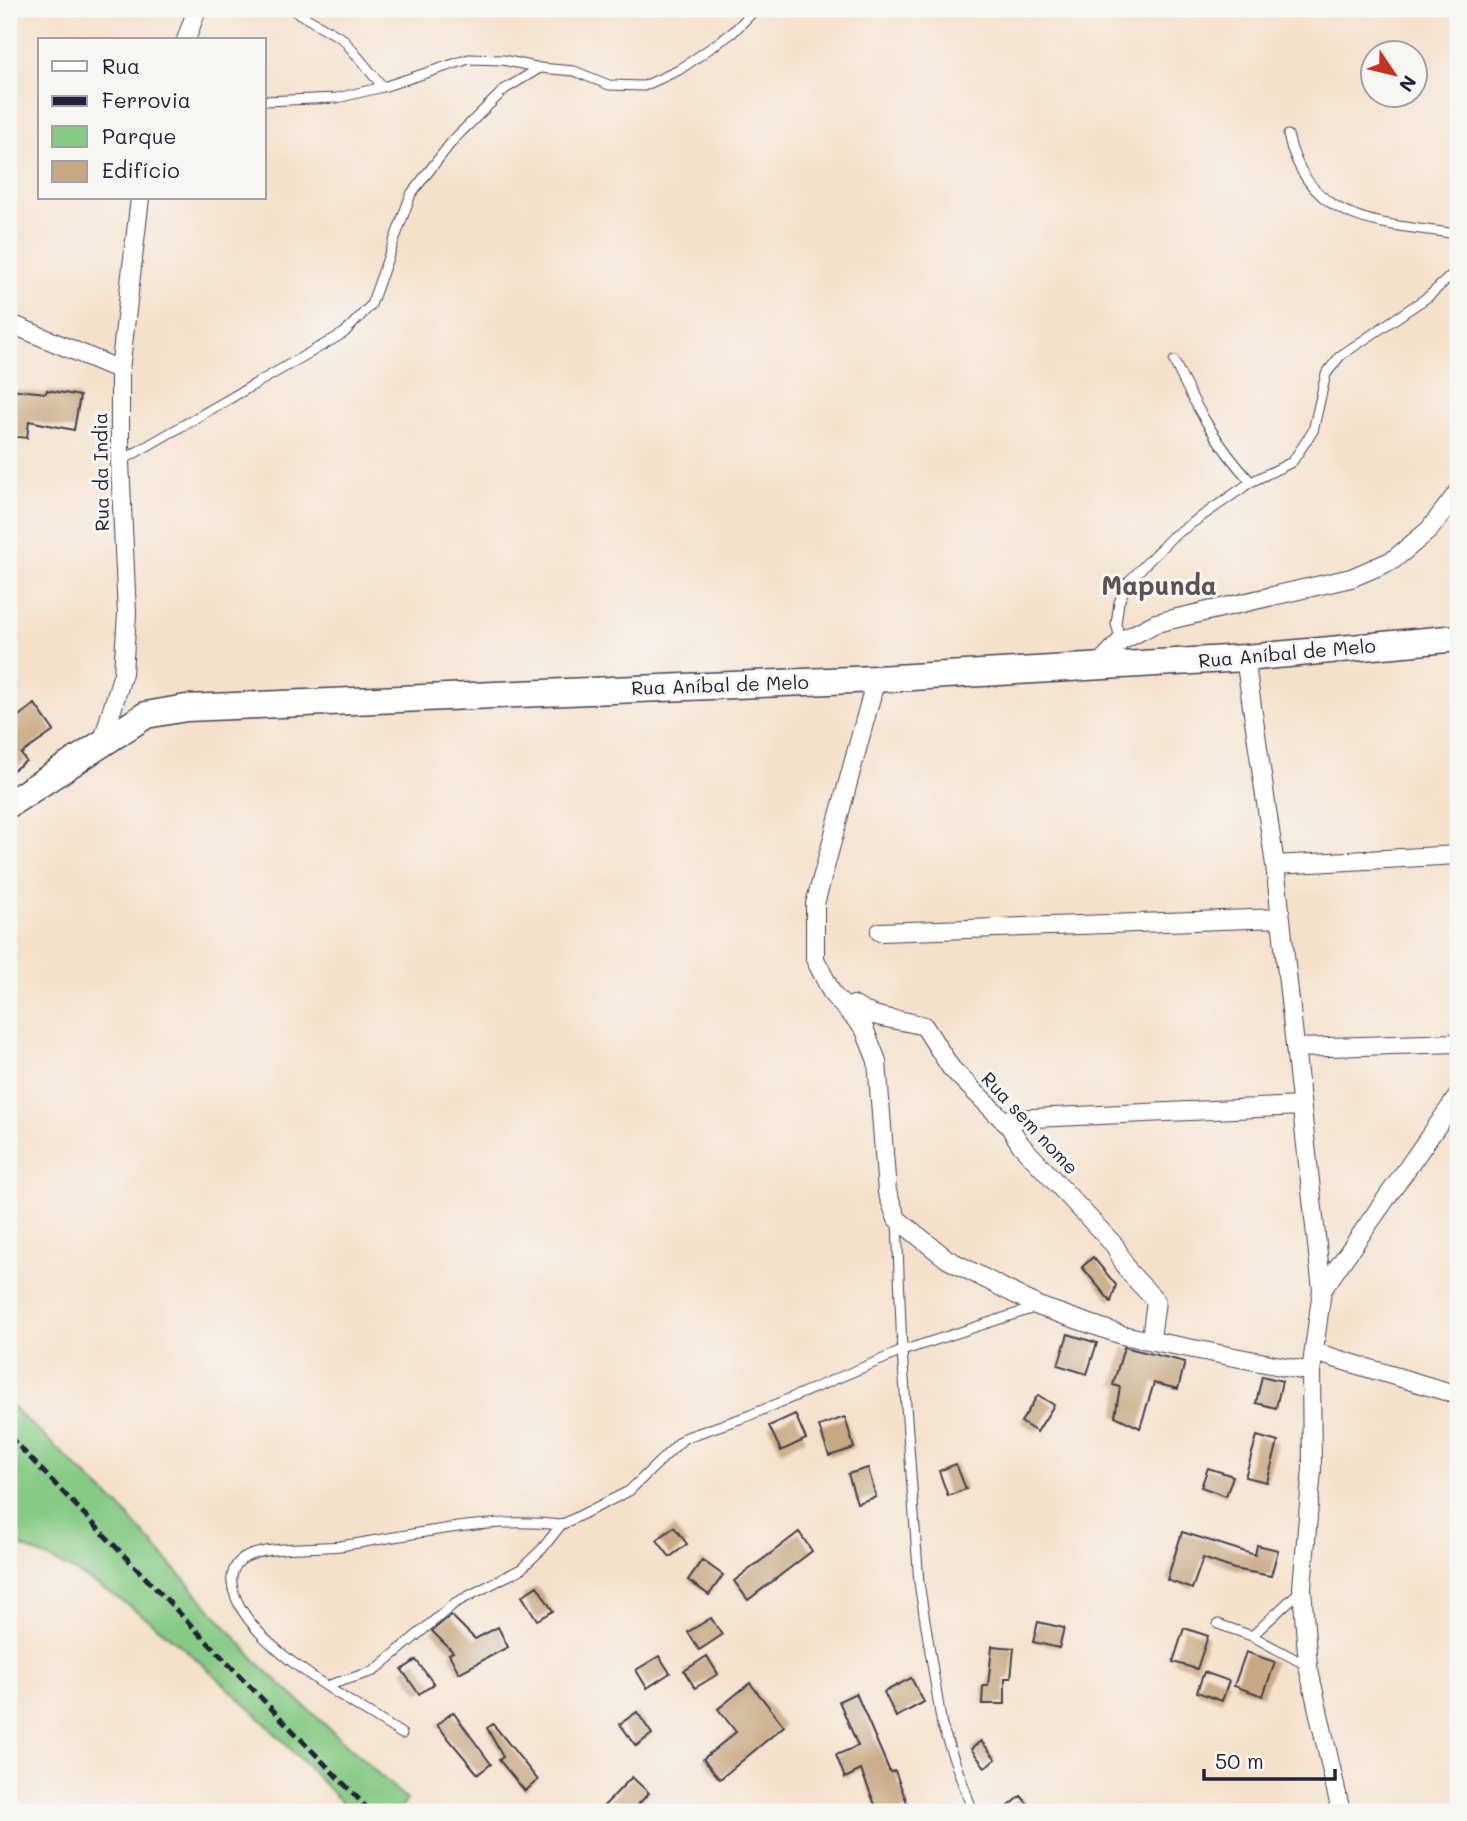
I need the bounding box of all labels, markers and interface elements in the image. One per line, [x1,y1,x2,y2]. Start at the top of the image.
legend [38,38,266,200]
north arrow [1358,38,1428,108]
text: Rua [102,52,140,79]
text: N [1394,71,1423,97]
text: Ferrovia [102,86,191,113]
text: Parque [102,122,176,149]
text: Edifício [102,156,180,183]
street label: Rua da India [87,412,114,532]
district label: Mapunda [1101,568,1217,602]
street label: Rua Aníbal de Melo [1197,632,1377,673]
street label: Rua Aníbal de Melo [631,669,809,700]
street label: Rua sem nome [976,1066,1084,1179]
scale bar [1204,1737,1336,1781]
text: 50 m [1215,1747,1264,1774]

